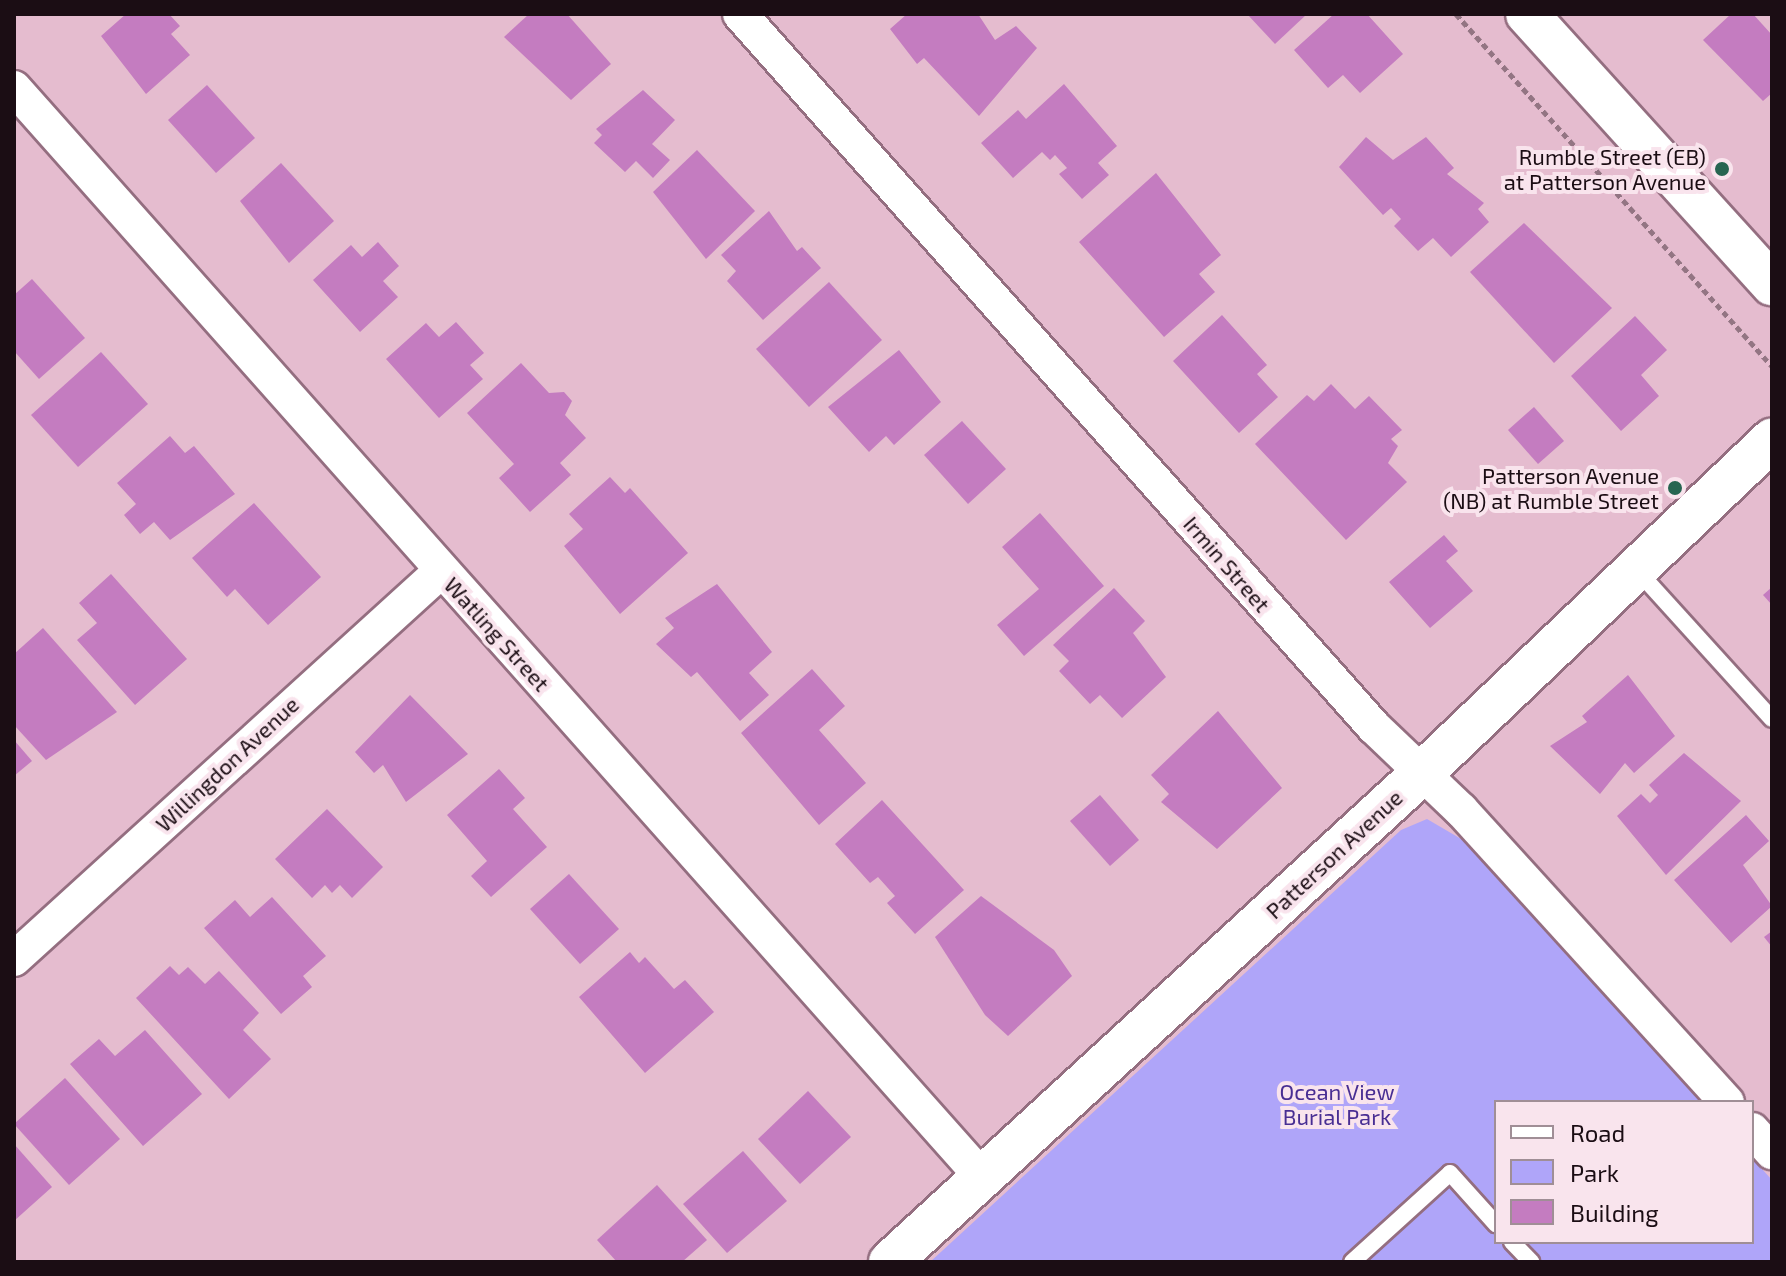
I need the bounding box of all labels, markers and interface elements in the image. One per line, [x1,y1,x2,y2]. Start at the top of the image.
place label: Rumble Street (EB) at Patterson Avenue [1503,143,1706,194]
marker: Rumble Street (EB) at Patterson Avenue [1713,160,1731,178]
place label: Patterson Avenue (NB) at Rumble Street [1443,462,1659,514]
marker: Patterson Avenue (NB) at Rumble Street [1666,479,1684,497]
street label: Irmin Street [1178,511,1276,617]
street label: Watling Street [439,572,555,696]
street label: Willingdon Avenue [150,691,304,837]
street label: Patterson Avenue [1260,784,1408,924]
park label: Ocean View Burial Park [1279,1078,1395,1130]
legend [1494,1100,1754,1244]
text: Road [1570,1118,1625,1147]
text: Park [1570,1158,1619,1187]
text: Building [1570,1198,1659,1227]

